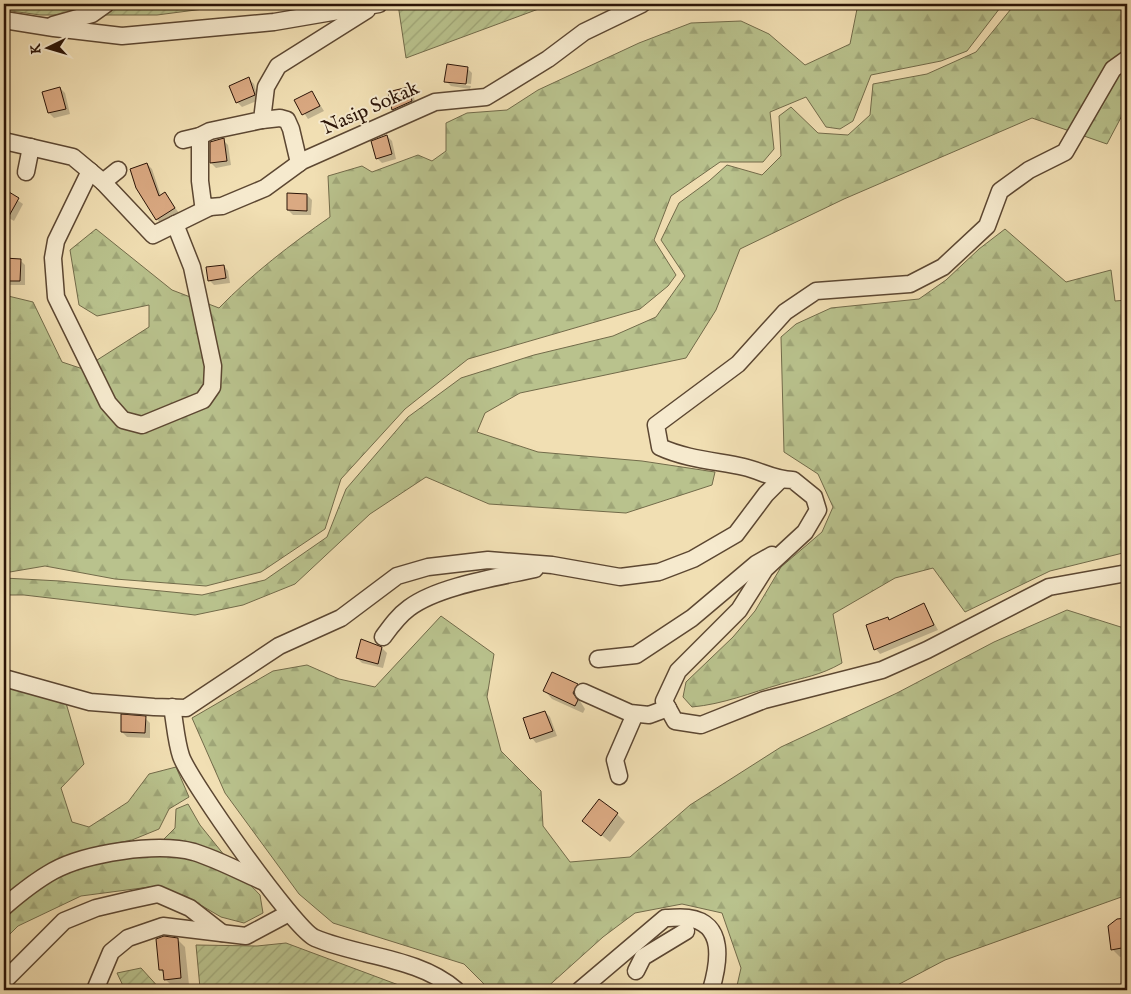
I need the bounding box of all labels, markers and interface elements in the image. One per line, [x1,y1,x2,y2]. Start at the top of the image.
north arrow [22,22,72,72]
text: K [27,42,45,55]
street label: Nasip Sokak [318,76,423,141]

